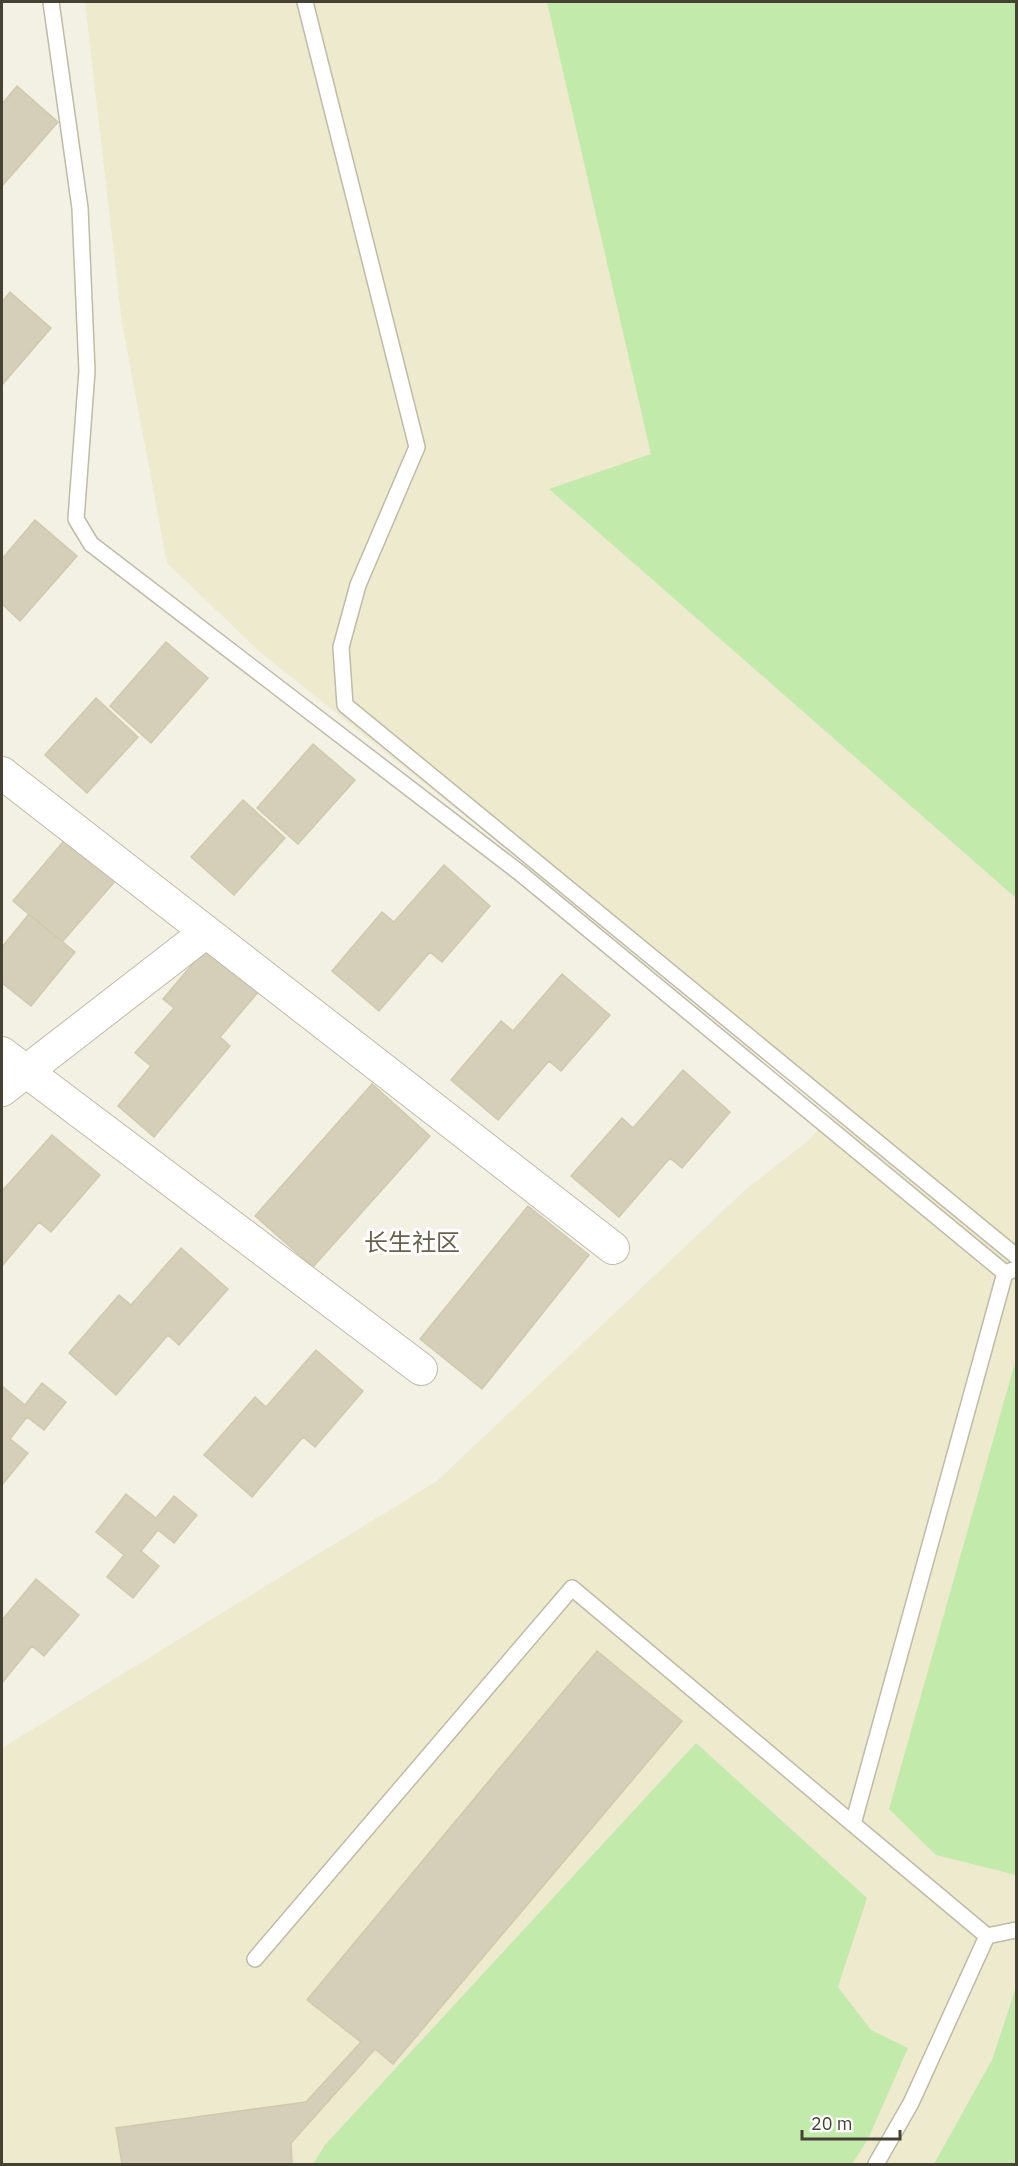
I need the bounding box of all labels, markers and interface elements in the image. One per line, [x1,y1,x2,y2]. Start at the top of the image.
district label: 长生社区 [364,1226,460,1258]
scale bar [802,2103,900,2141]
text: 20 m [811,2112,853,2135]

